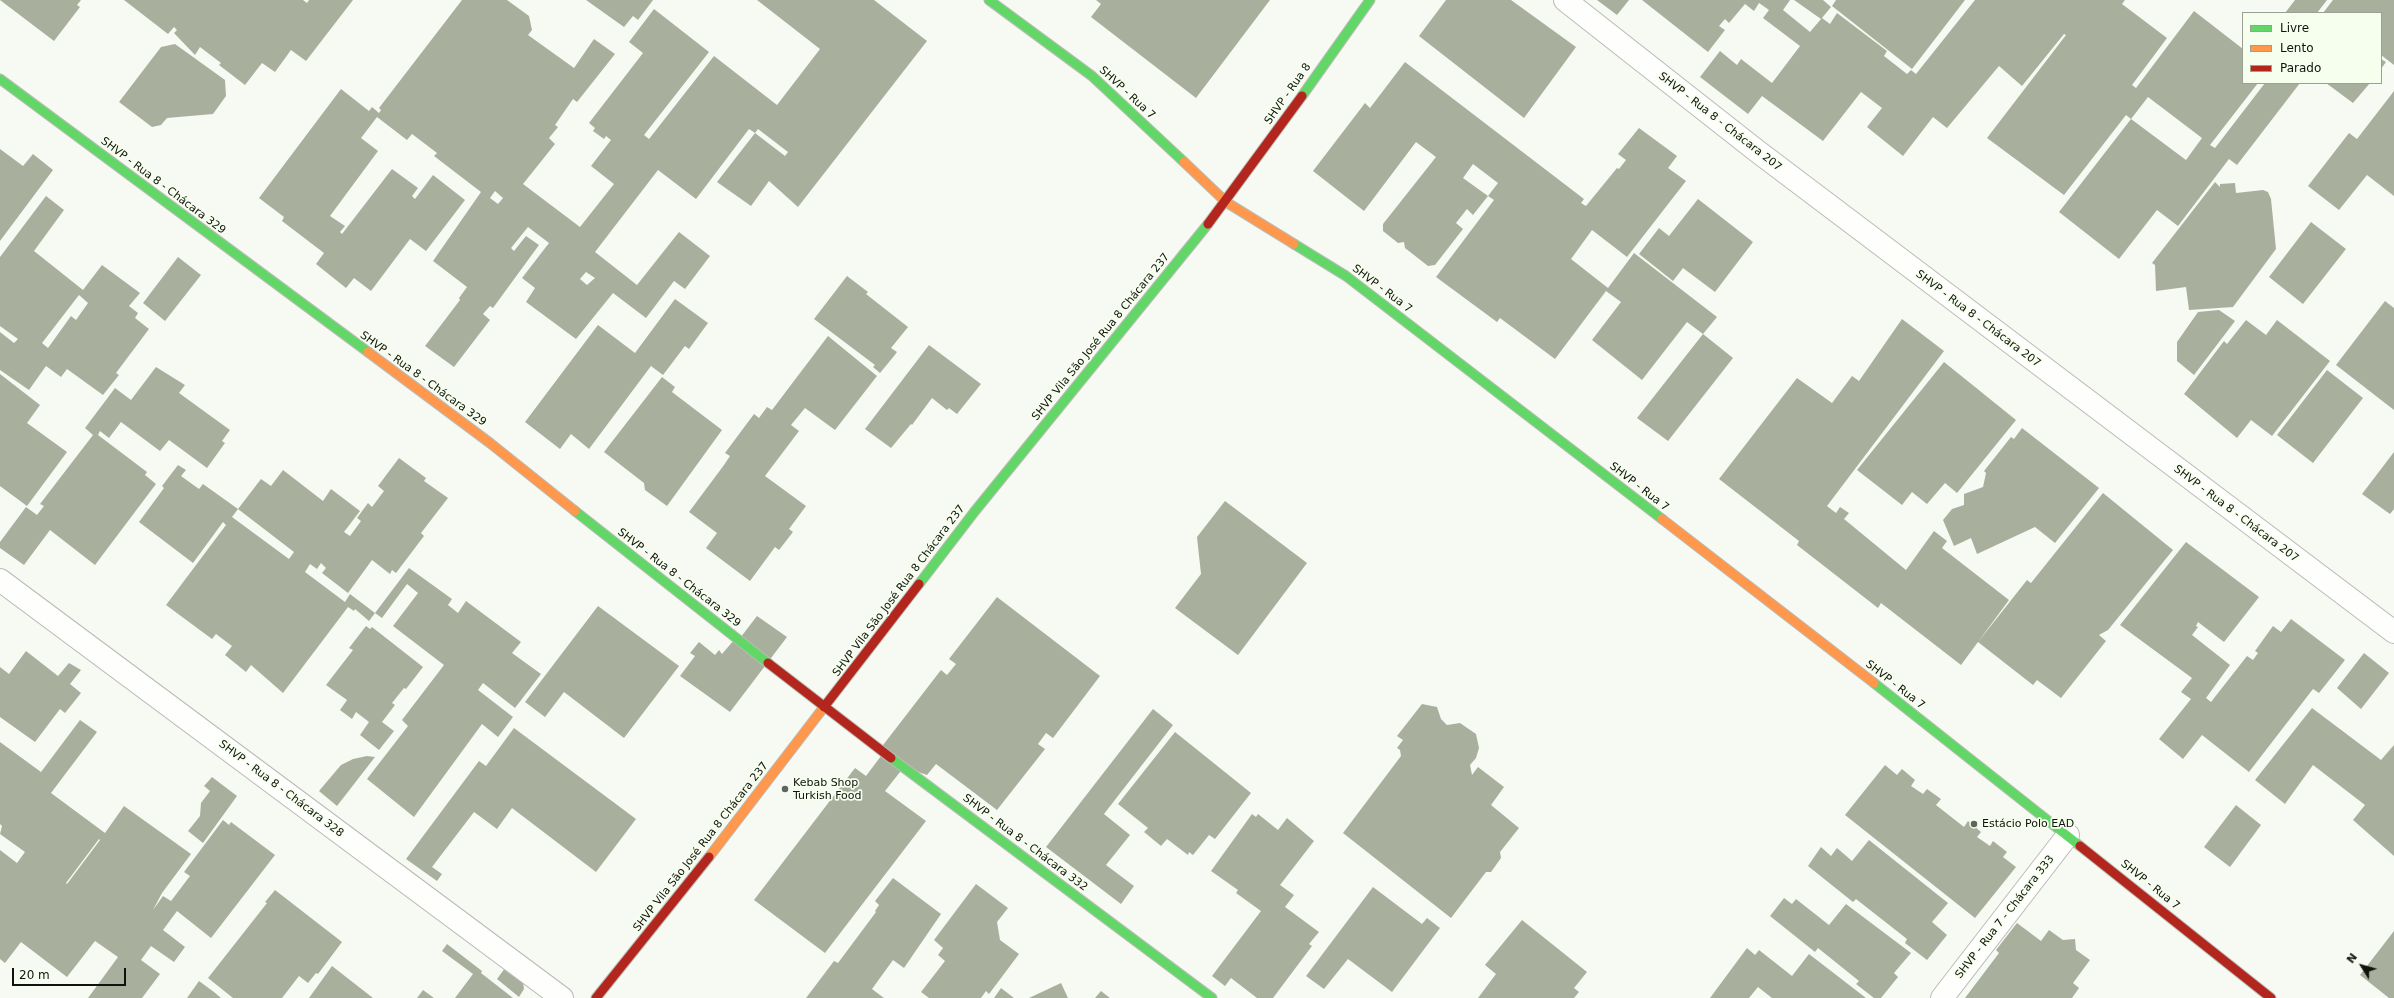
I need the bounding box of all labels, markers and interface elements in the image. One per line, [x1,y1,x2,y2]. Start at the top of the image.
legend [2242,12,2382,84]
text: Livre [2280,21,2309,35]
text: Lento [2280,41,2314,55]
street label: SHVP - Rua 8 [1262,61,1314,127]
text: Parado [2280,61,2321,75]
street label: SHVP - Rua 7 [1096,64,1158,122]
street label: SHVP - Rua 8 - Chácara 207 [1656,70,1784,174]
street label: SHVP - Rua 8 - Chácara 329 [98,135,228,237]
street label: SHVP Vila São José Rua 8 Chácara 237 [1029,251,1173,423]
street label: SHVP - Rua 7 [1349,262,1415,316]
street label: SHVP - Rua 8 - Chácara 207 [1913,268,2043,370]
street label: SHVP - Rua 8 - Chácara 329 [357,329,489,429]
street label: SHVP - Rua 7 [1607,460,1671,514]
street label: SHVP - Rua 8 - Chácara 207 [2171,463,2301,565]
street label: SHVP Vila São José Rua 8 Chácara 237 [830,503,968,679]
street label: SHVP - Rua 8 - Chácara 329 [615,526,743,630]
street label: SHVP - Rua 7 [1863,658,1927,712]
street label: SHVP - Rua 8 - Chácara 328 [216,738,346,840]
street label: SHVP Vila São José Rua 8 Chácara 237 [631,760,771,934]
place label: Kebab Shop Turkish Food [793,776,862,802]
marker: Kebab Shop Turkish Food [780,784,790,794]
street label: SHVP - Rua 8 - Chácara 332 [960,792,1090,894]
place label: Estácio Polo EAD [1982,817,2074,831]
marker: Estácio Polo EAD [1969,819,1979,829]
street label: SHVP - Rua 7 - Chácara 333 [1953,853,2057,981]
street label: SHVP - Rua 7 [2118,857,2182,913]
north arrow [2342,946,2382,986]
text: N [2344,951,2360,966]
scale bar [14,960,128,986]
text: 20 m [19,968,50,982]

